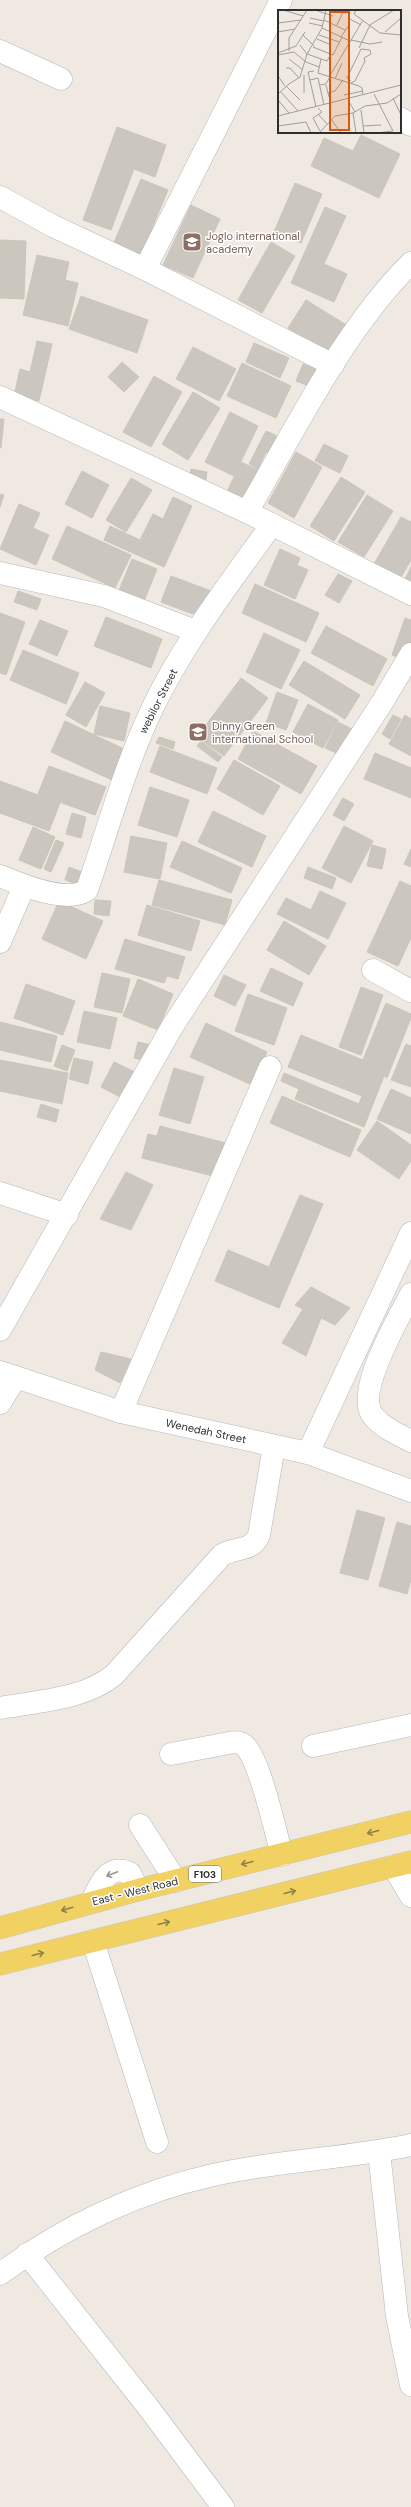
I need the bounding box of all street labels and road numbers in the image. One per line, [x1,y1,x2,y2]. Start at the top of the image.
street label: webilor Street [136,666,180,736]
street label: Wenedah Street [164,1416,248,1446]
road number: F103 [189,1866,221,1882]
street label: East - West Road [91,1874,180,1908]

